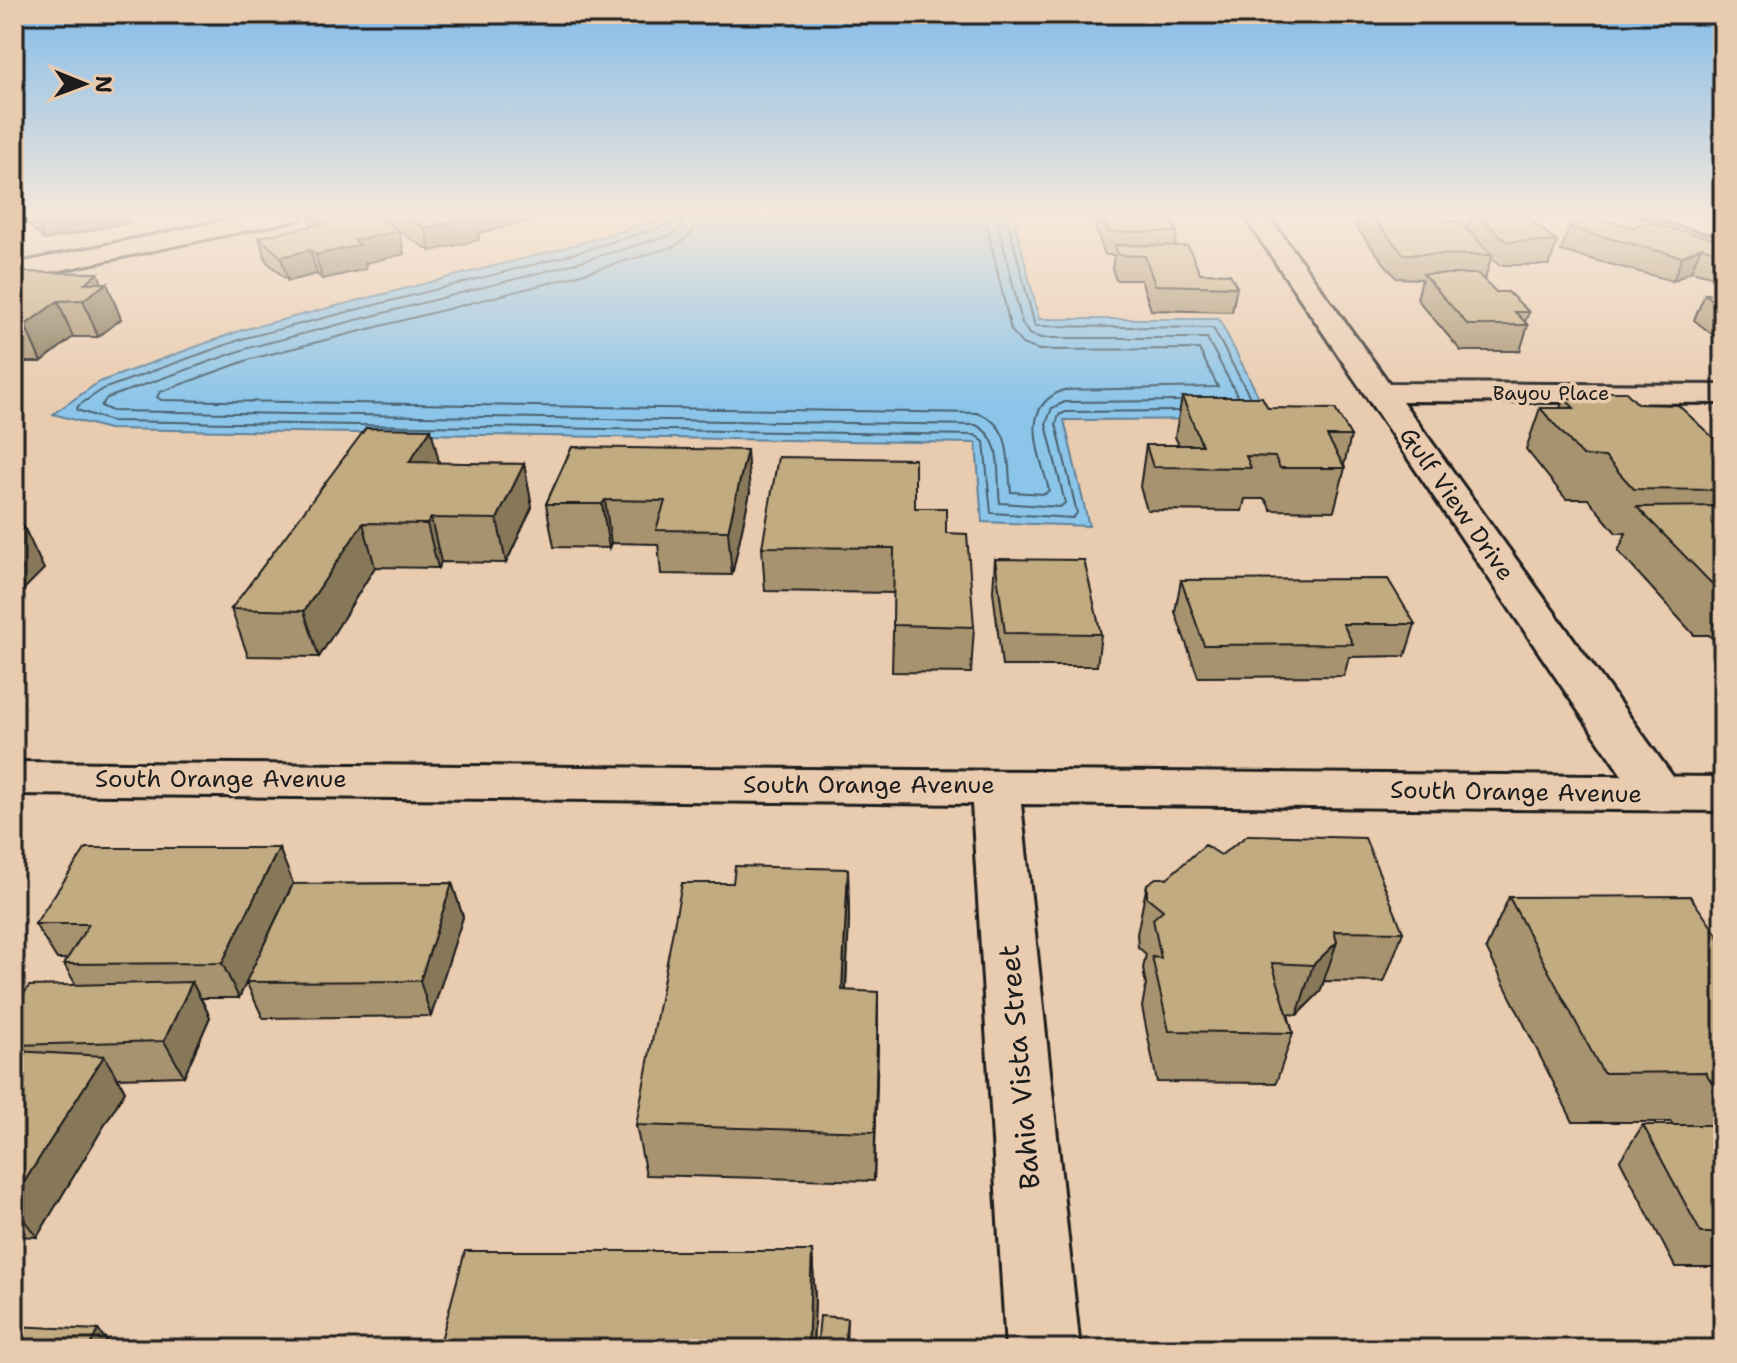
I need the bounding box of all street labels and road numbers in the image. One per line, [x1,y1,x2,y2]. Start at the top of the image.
street label: Bayou Place [1493,380,1609,406]
street label: Gulf View Drive [1392,421,1522,587]
street label: South Orange Avenue [95,763,347,795]
street label: South Orange Avenue [743,769,995,801]
street label: South Orange Avenue [1390,774,1642,810]
street label: Bahia Vista Street [989,943,1049,1191]

